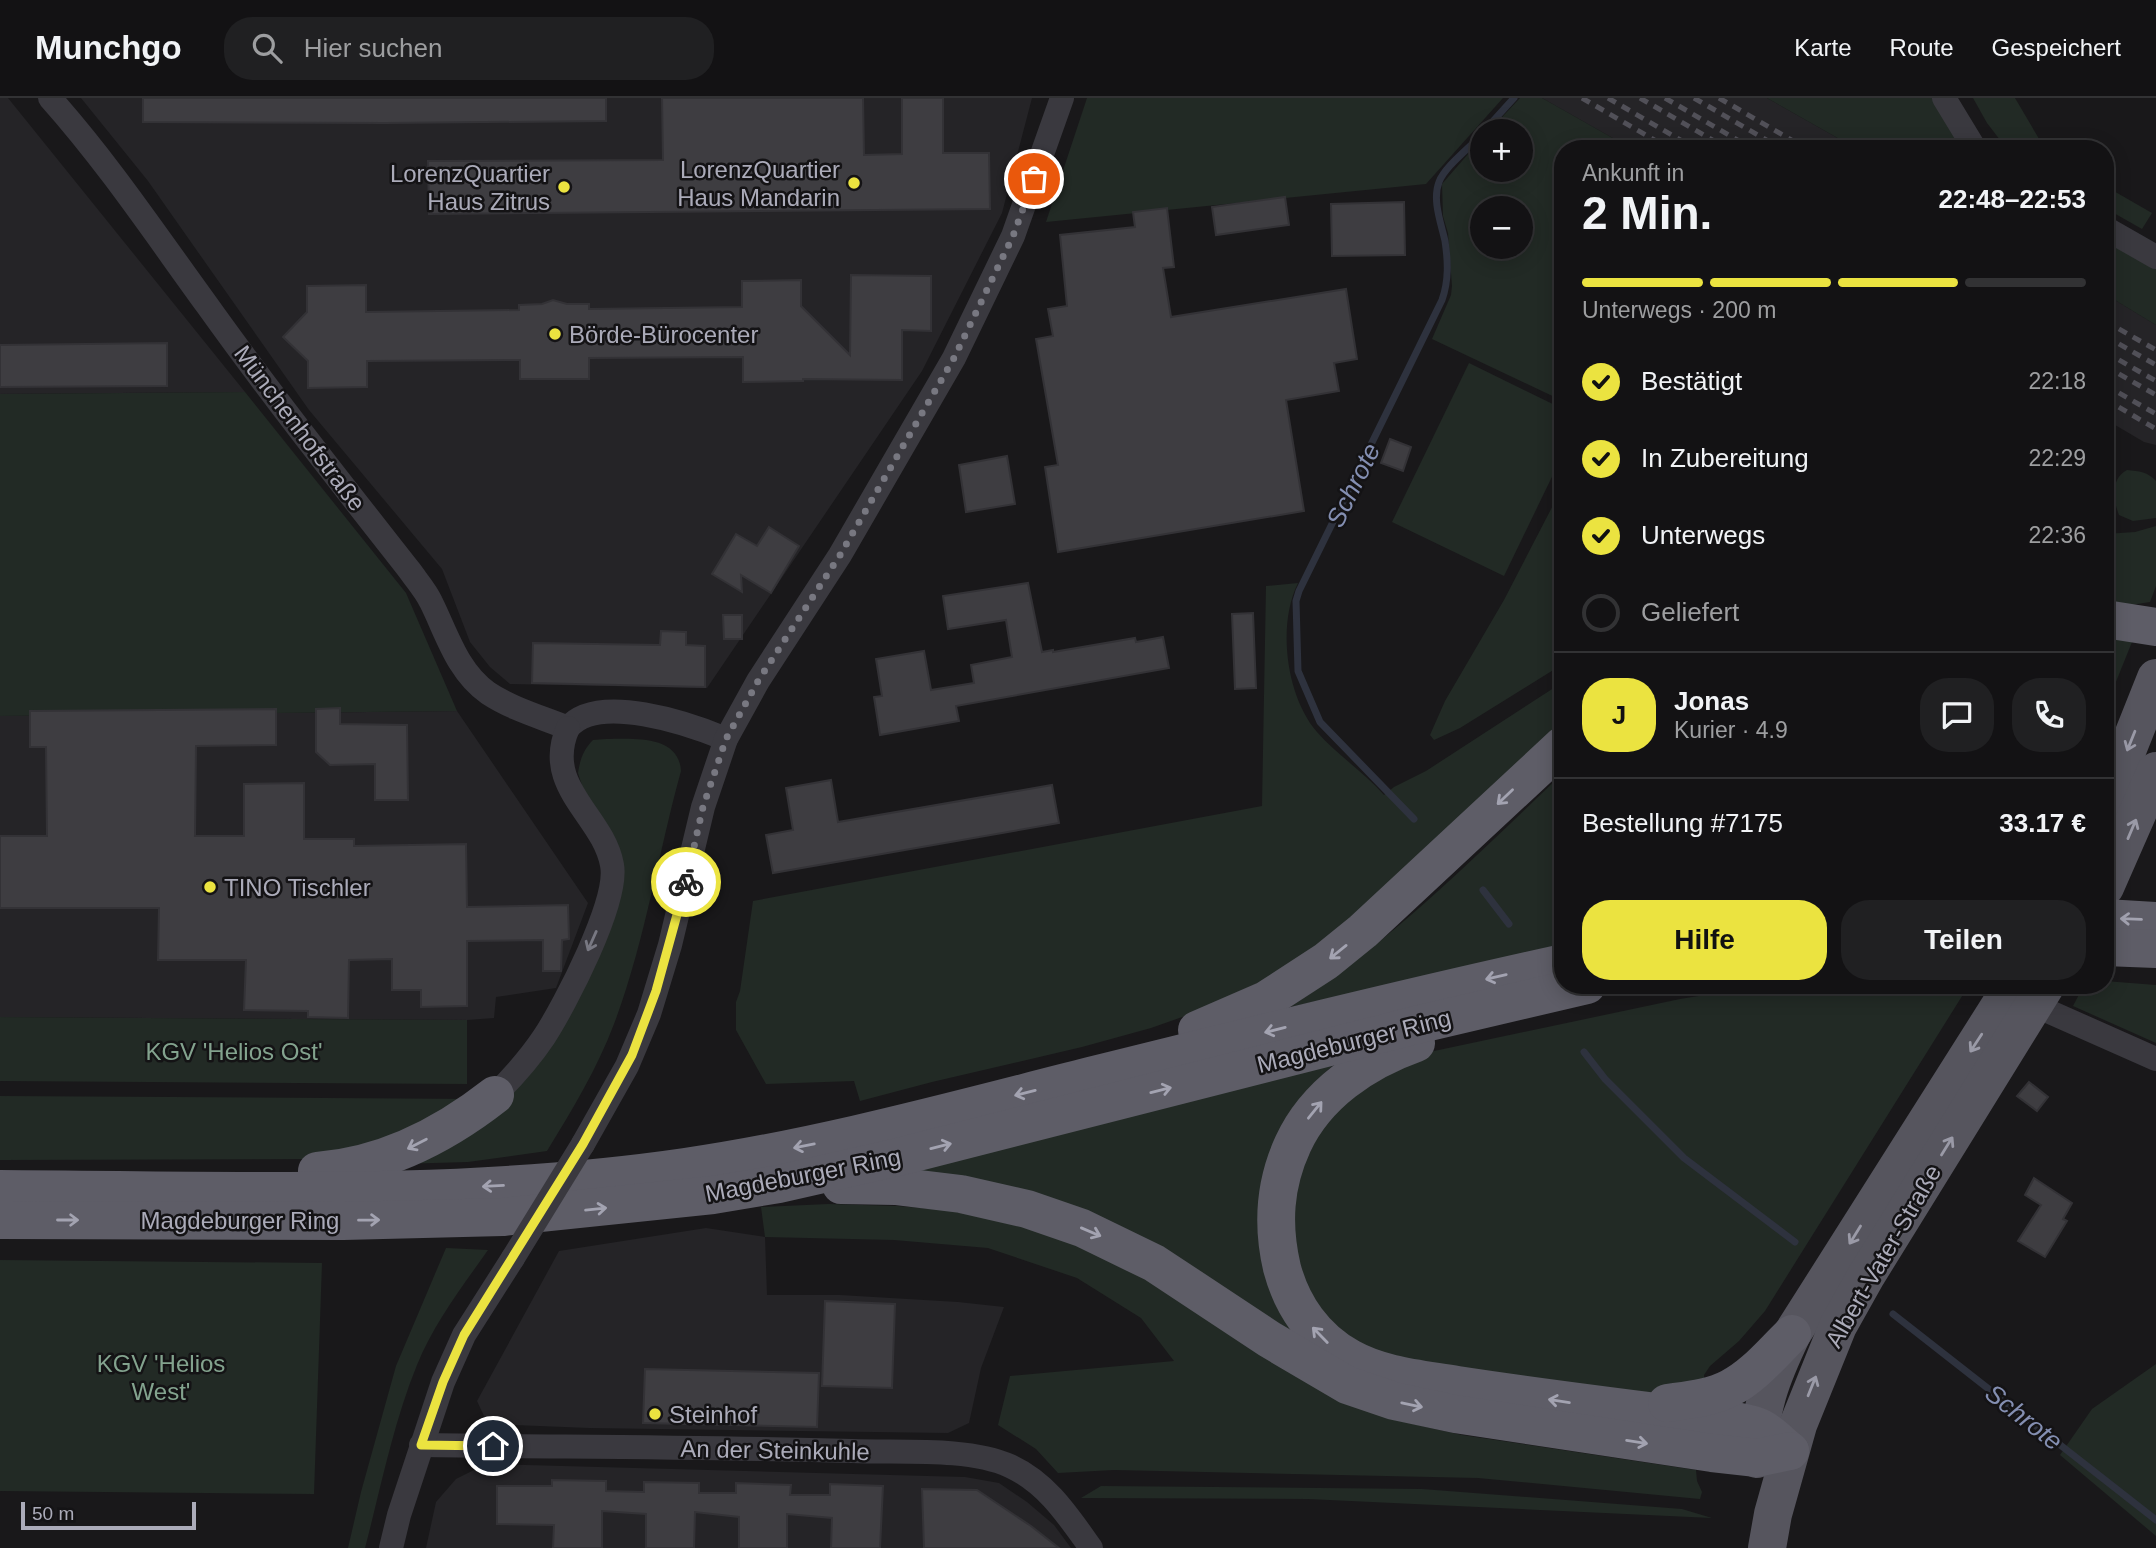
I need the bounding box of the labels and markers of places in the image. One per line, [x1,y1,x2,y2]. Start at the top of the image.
pin [1004,149,1064,209]
place label: LorenzQuartier Haus Mandarin [677,156,840,211]
place label: LorenzQuartier Haus Zitrus [390,160,550,215]
marker: LorenzQuartier Haus Mandarin [846,175,862,191]
marker: LorenzQuartier Haus Zitrus [556,179,572,195]
place label: Börde-Bürocenter [569,321,758,348]
marker: Börde-Bürocenter [547,326,563,342]
place label: TINO Tischler [224,874,371,901]
marker: TINO Tischler [202,879,218,895]
place label: Steinhof [669,1401,757,1428]
marker: Steinhof [647,1406,663,1422]
pin [463,1416,523,1476]

